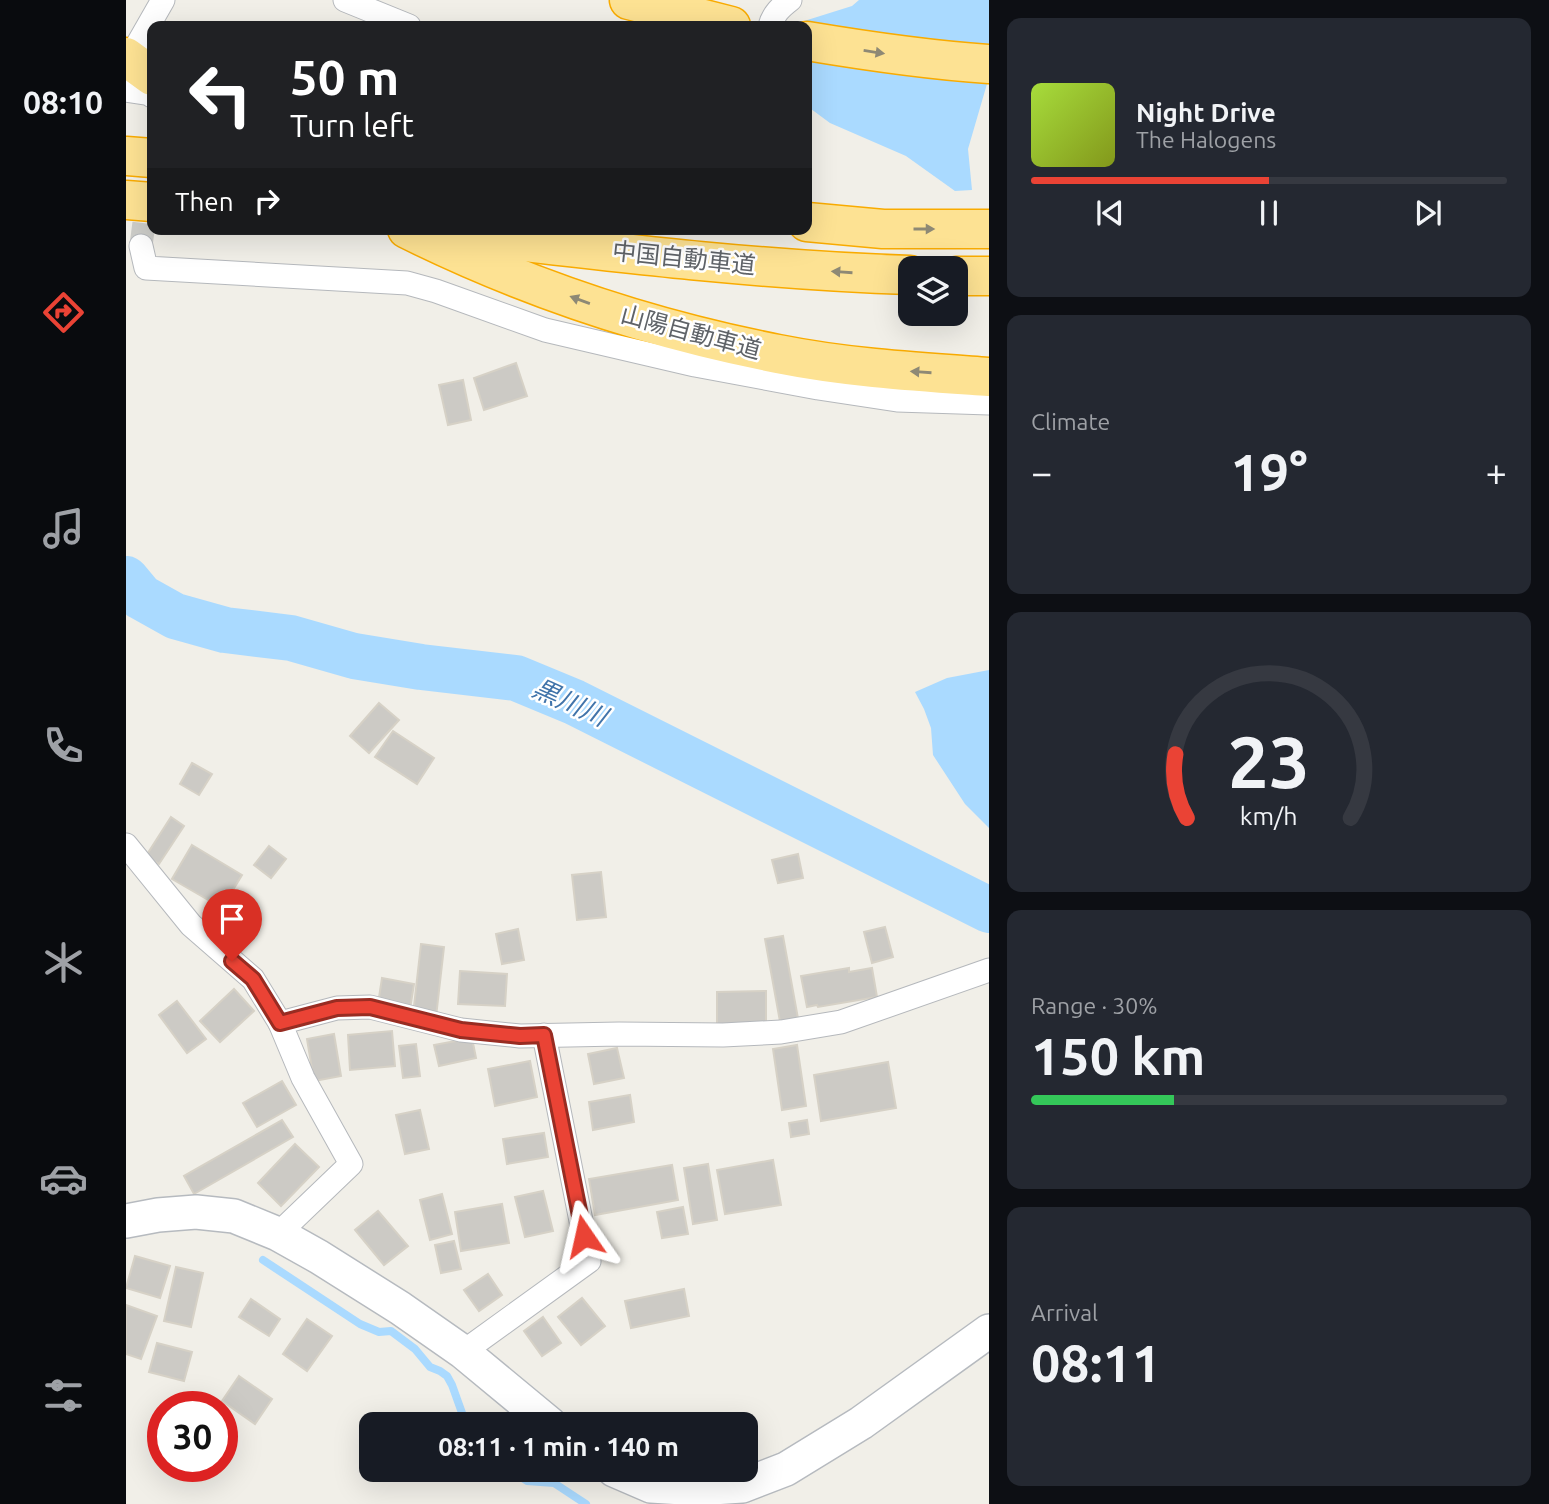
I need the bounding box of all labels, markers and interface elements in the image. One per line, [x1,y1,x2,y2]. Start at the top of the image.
one-way arrow [863,47,885,58]
icon: left [175,49,266,140]
text: 50 m [290,49,399,104]
text: 08:10 [23,84,103,120]
text: Night Drive [1136,98,1276,127]
text: Turn left [290,107,414,143]
text: The Halogens [1136,127,1276,152]
icon: right [248,182,286,220]
text: Then [175,187,234,216]
icon: previous [1091,194,1129,232]
icon: pause [1250,194,1288,232]
icon: next [1409,194,1447,232]
one-way arrow [913,223,935,235]
street label: 中国自動車道 [611,237,757,279]
map controls [898,256,968,326]
button: layers [898,256,968,326]
one-way arrow [831,266,853,277]
icon: directions [39,288,88,337]
one-way arrow [569,295,590,306]
street label: 山陽自動車道 [618,300,764,364]
one-way arrow [910,367,932,378]
text: Climate [1031,409,1110,434]
text: 19° [1230,443,1308,501]
text: − [1031,451,1052,493]
text: + [1486,451,1507,493]
icon: music [39,504,88,553]
water label: 黒川川 [528,673,614,732]
text: 23 [1228,720,1310,802]
icon: phone [39,721,88,770]
text: km/h [1240,802,1298,830]
pin [202,889,262,961]
icon: arrive [213,900,251,938]
icon: climate [39,938,88,987]
text: Range · 30% [1031,993,1158,1018]
text: 150 km [1031,1027,1205,1085]
icon: car [39,1154,88,1203]
position arrow [547,1199,621,1273]
text: Arrival [1031,1300,1098,1325]
text: 08:11 [1031,1334,1161,1392]
icon: filters [39,1371,88,1420]
speed limit sign: 30 [147,1391,238,1482]
text: 08:11 · 1 min · 140 m [438,1432,679,1461]

